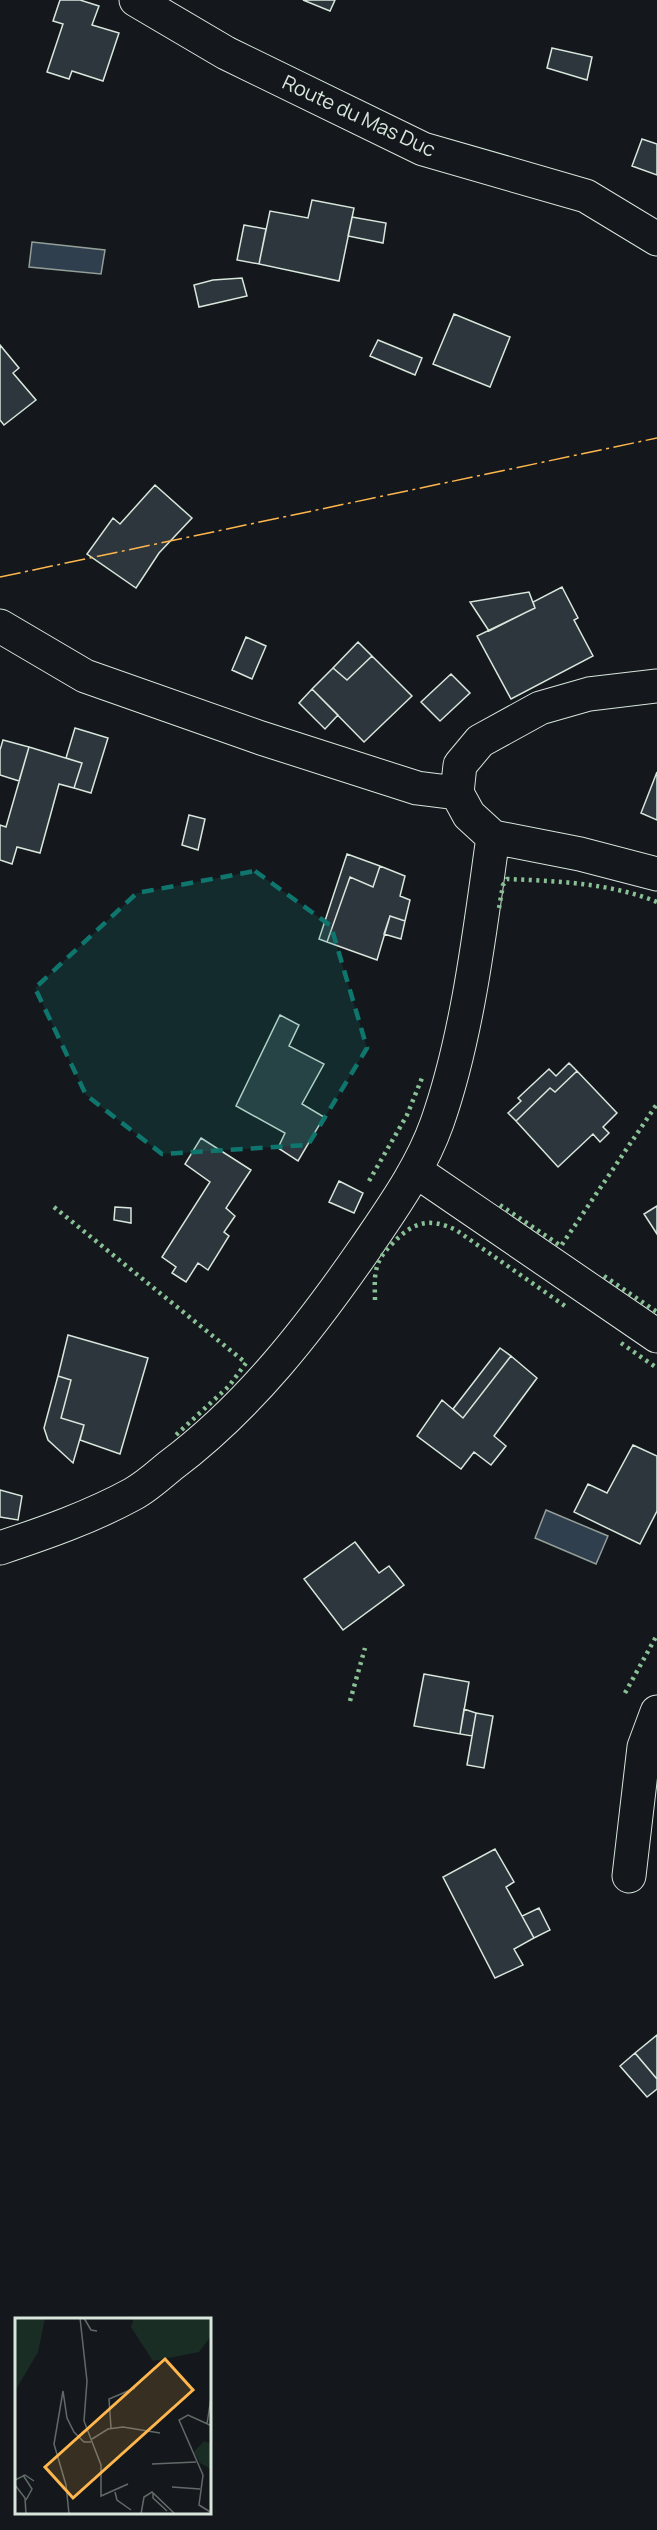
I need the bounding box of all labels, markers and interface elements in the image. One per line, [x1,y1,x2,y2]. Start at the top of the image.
street label: Route du Mas Duc [278,68,440,163]
inset map [15,2318,212,2515]

